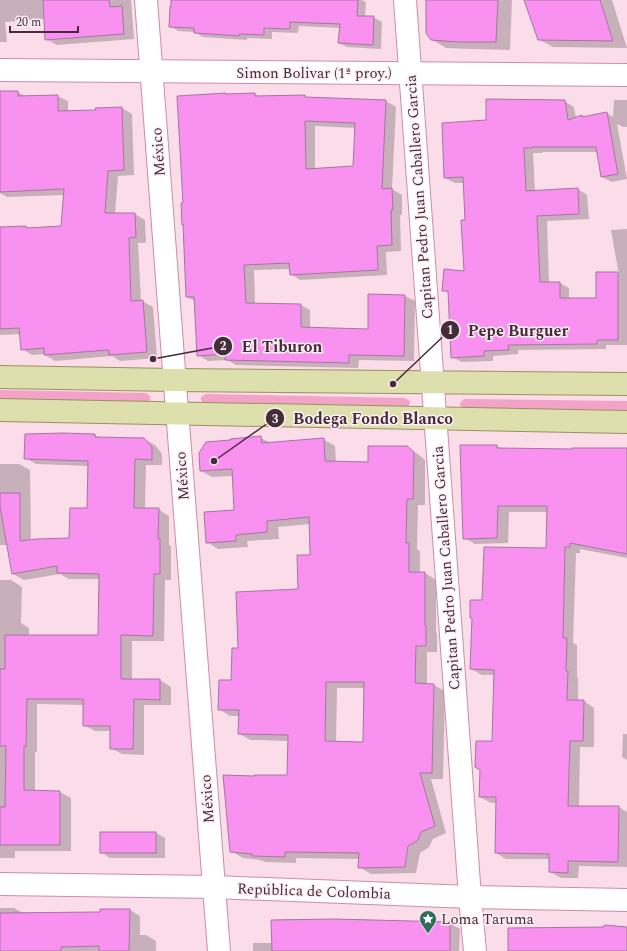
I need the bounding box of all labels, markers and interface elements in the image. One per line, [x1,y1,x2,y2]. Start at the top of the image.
scale bar [10,8,78,34]
text: 20 m [16,13,41,32]
street label: Simon Bolivar (1ª proy.) [236,62,392,85]
street label: Capitan Pedro Juan Caballero Garcia [399,73,440,320]
street label: México [145,127,172,177]
callout: Pepe Burguer [440,316,577,344]
text: Pepe Burguer [468,319,569,343]
text: 1 [447,321,453,340]
callout: El Tiburon [213,332,330,360]
text: El Tiburon [242,335,323,359]
text: 2 [220,337,227,356]
callout: Bodega Fondo Blanco [265,404,461,432]
text: Bodega Fondo Blanco [293,407,453,431]
text: 3 [272,410,279,429]
street label: Capitan Pedro Juan Caballero Garcia [426,444,467,691]
street label: México [169,451,196,501]
street label: México [194,774,221,824]
street label: República de Colombia [237,877,392,906]
place label: Loma Taruma [441,908,535,931]
place icon: Loma Taruma [418,909,438,934]

